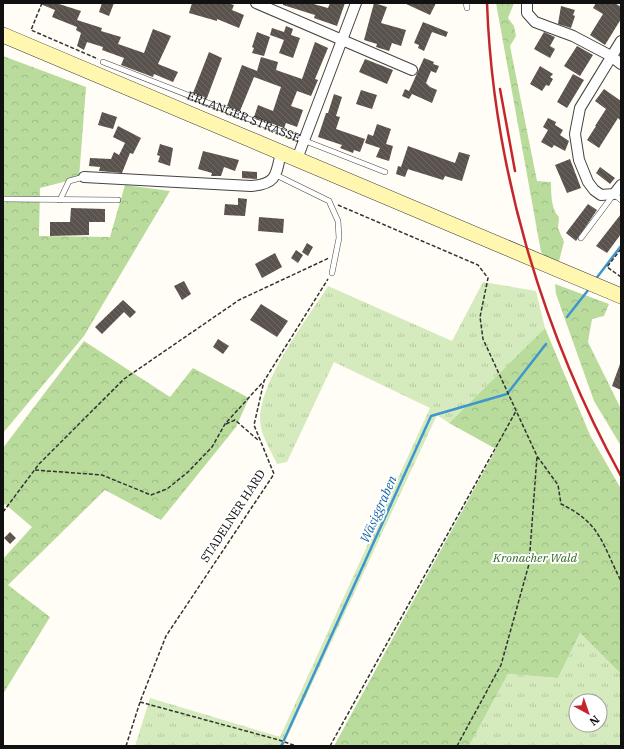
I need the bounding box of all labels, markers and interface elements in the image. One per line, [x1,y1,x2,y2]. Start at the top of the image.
street label: ERLANGER STRASSE [185,87,303,145]
street label: STADELNER HARD [197,466,268,565]
water label: Wäsiggraben [356,472,401,545]
park label: Kronacher Wald [492,550,577,565]
north arrow [568,693,608,733]
text: N [586,713,602,729]

